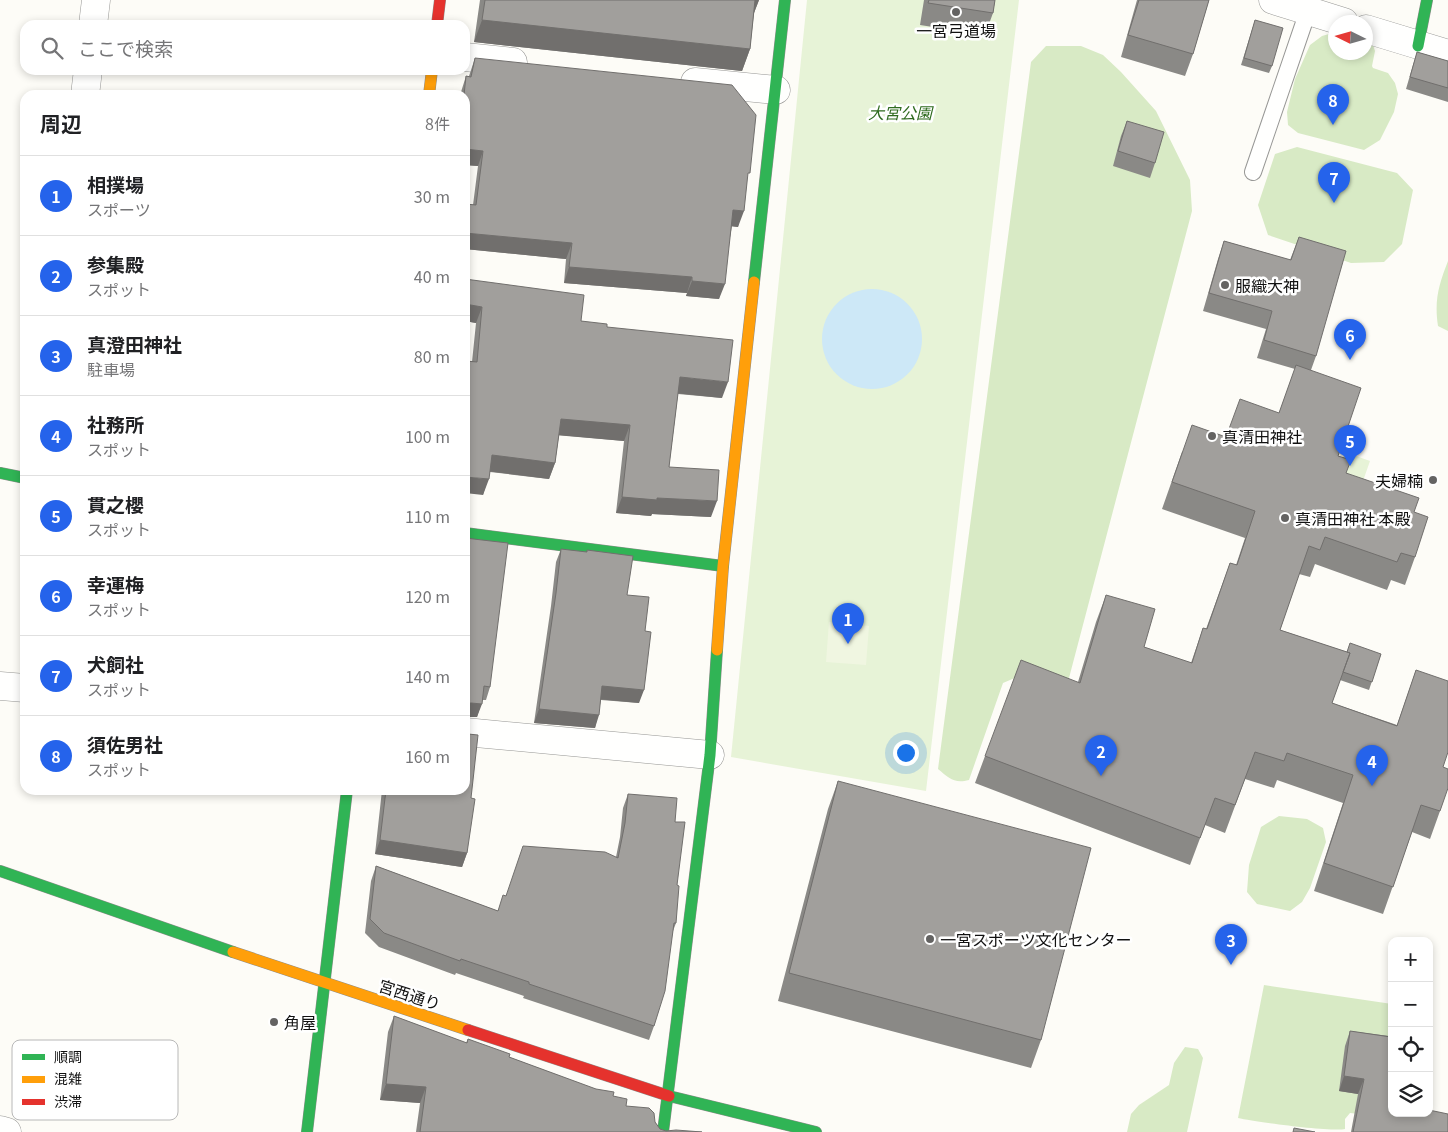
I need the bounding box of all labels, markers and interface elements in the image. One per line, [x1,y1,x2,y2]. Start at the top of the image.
marker: 一宮弓道場 [950,6,962,18]
north arrow [1328,15,1373,60]
place label: 一宮弓道場 [916,18,996,42]
search box [20,20,470,75]
icon: search [38,34,66,62]
text: ここで検索 [78,34,173,61]
pin: 8 [1317,84,1349,125]
park label: 大宮公園 [868,100,934,124]
text: 周辺 [40,108,82,138]
text: 8件 [425,111,450,135]
pin: 7 [1318,162,1350,203]
text: 相撲場 [87,170,144,197]
text: 1 [51,184,61,208]
text: 30 m [414,184,450,208]
text: スポーツ [87,197,151,221]
text: 参集殿 [87,250,144,277]
text: 2 [51,264,61,288]
text: 40 m [414,264,450,288]
place label: 服織大神 [1235,273,1299,297]
text: スポット [87,277,151,301]
marker: 服織大神 [1219,279,1231,291]
pin: 6 [1334,319,1366,360]
text: 真澄田神社 [87,330,182,357]
text: 3 [51,344,61,368]
text: 80 m [414,344,450,368]
text: 駐車場 [87,357,135,381]
text: 社務所 [87,410,144,437]
text: 4 [51,424,61,448]
text: 100 m [405,424,450,448]
place label: 真清田神社 [1222,424,1302,448]
pin: 5 [1334,425,1366,466]
marker: 真清田神社 [1206,430,1218,442]
text: スポット [87,437,151,461]
place label: 夫婦楠 [1375,468,1423,492]
marker: 夫婦楠 [1427,474,1439,486]
text: 貫之櫻 [87,490,144,517]
text: 5 [51,504,61,528]
text: 110 m [405,504,450,528]
place label: 真清田神社 本殿 [1295,506,1411,530]
marker: 真清田神社 本殿 [1279,512,1291,524]
text: スポット [87,517,151,541]
text: 幸運梅 [87,570,144,597]
text: 6 [51,584,61,608]
text: 120 m [405,584,450,608]
text: スポット [87,597,151,621]
pin: 1 [832,603,864,644]
text: 犬飼社 [87,650,144,677]
text: 7 [51,664,61,688]
text: 140 m [405,664,450,688]
text: スポット [87,677,151,701]
text: 須佐男社 [87,730,163,757]
pin: 2 [1085,735,1117,776]
your location [893,740,919,766]
text: 8 [51,744,61,768]
text: 160 m [405,744,450,768]
pin: 4 [1356,745,1388,786]
text: スポット [87,757,151,781]
pin: 3 [1215,924,1247,965]
place label: 一宮スポーツ文化センター [940,927,1132,951]
marker: 一宮スポーツ文化センター [924,933,936,945]
map controls [1388,937,1433,1117]
button: + [1388,937,1433,982]
street label: 宮西通り [376,973,444,1015]
button: − [1388,982,1433,1027]
place label: 角屋 [284,1010,316,1034]
marker: 角屋 [268,1016,280,1028]
button: locate [1388,1027,1433,1072]
legend [12,1040,178,1120]
text: 順調 [54,1046,82,1066]
text: 混雑 [54,1068,82,1088]
button: layers [1388,1072,1433,1117]
text: 渋滞 [54,1091,82,1111]

